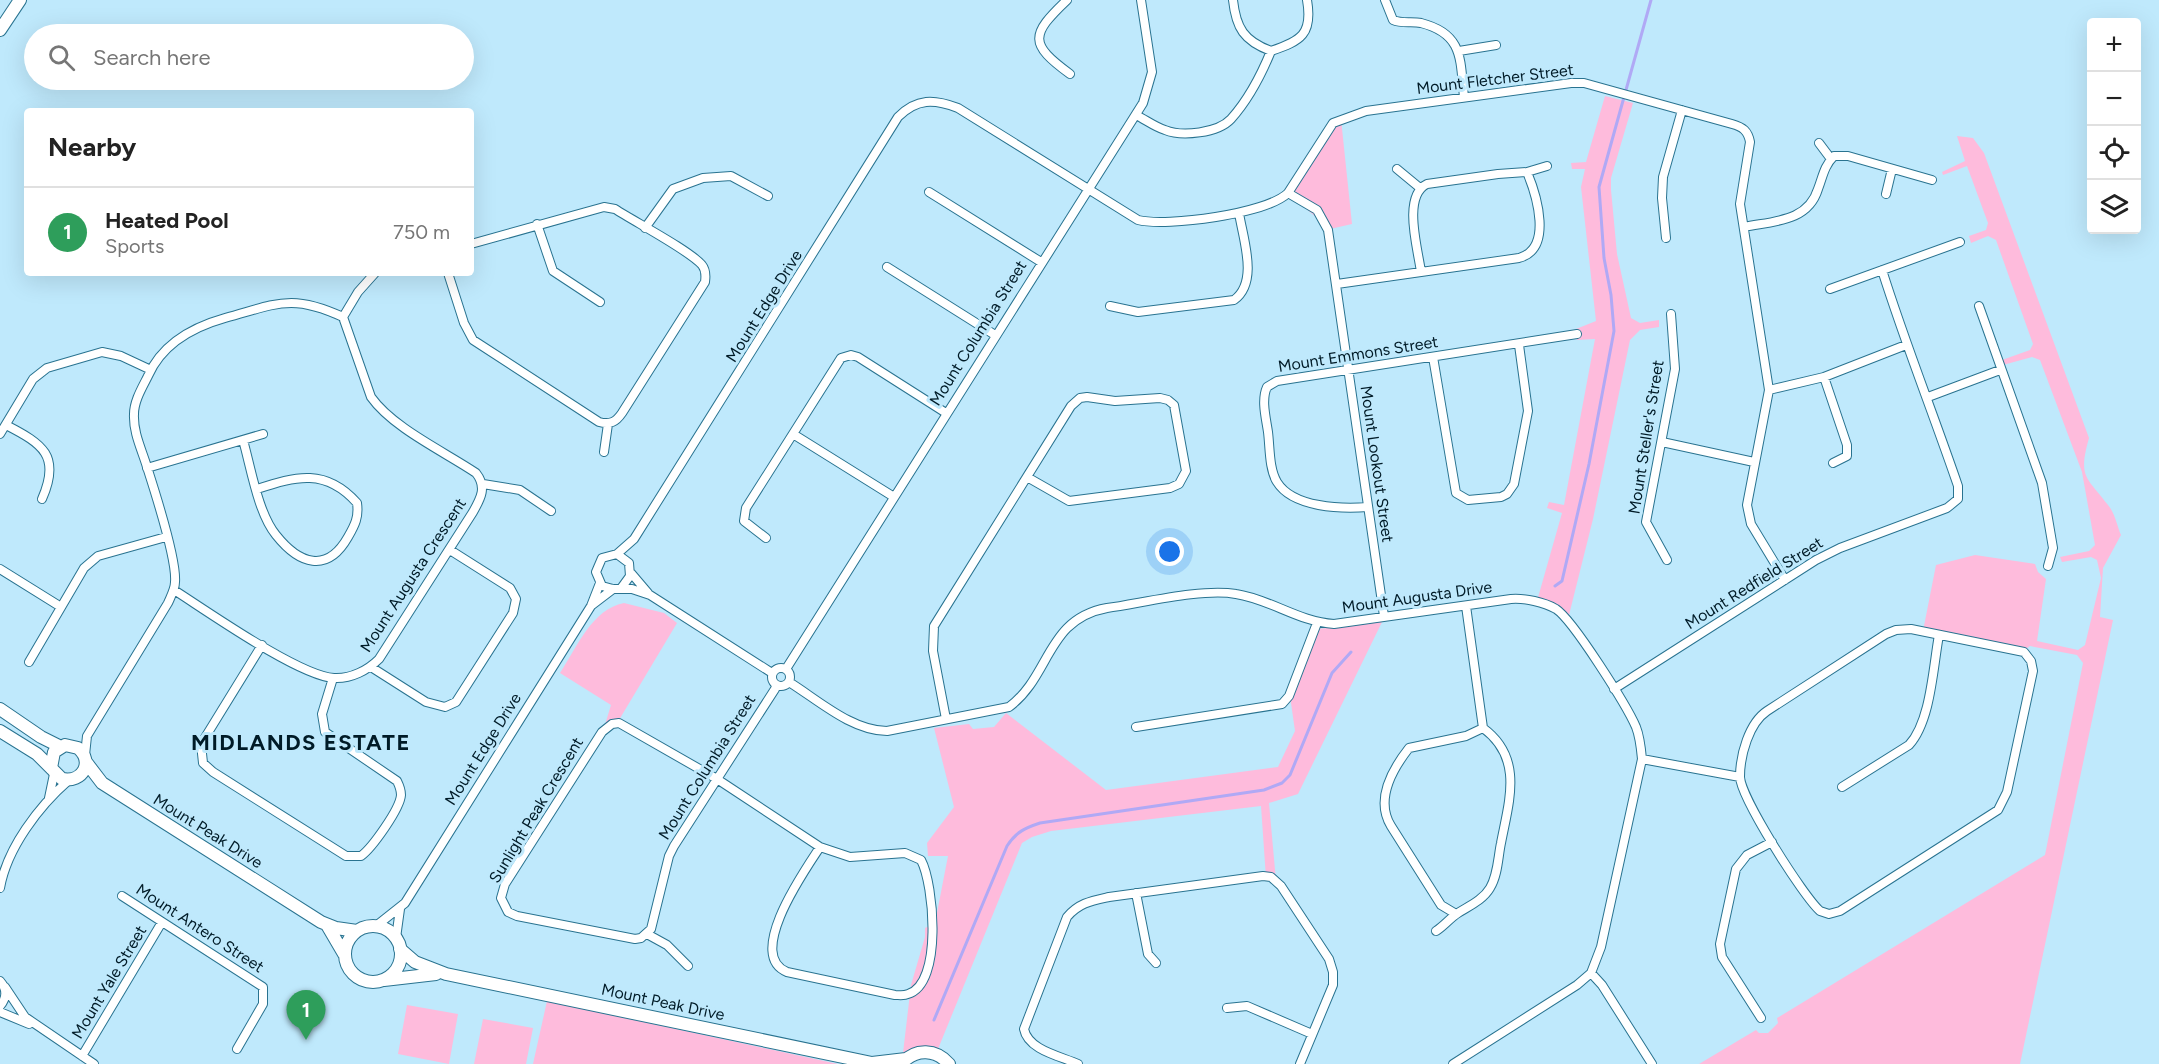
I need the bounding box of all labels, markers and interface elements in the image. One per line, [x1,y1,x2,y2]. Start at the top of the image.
map controls [2087,18,2141,234]
button: + [2087,18,2141,72]
search box [24,24,474,90]
icon: search [45,41,78,74]
text: Search here [93,44,211,71]
street label: Mount Fletcher Street [1415,60,1575,98]
button: − [2087,72,2141,126]
button: locate [2087,126,2141,180]
text: Nearby [48,131,136,163]
button: layers [2087,180,2141,234]
text: Heated Pool [105,207,229,234]
text: 1 [63,220,72,244]
text: 750 m [393,220,450,244]
text: Sports [105,234,164,258]
street label: Mount Edge Drive [722,246,806,366]
street label: Mount Columbia Street [926,257,1030,409]
street label: Mount Emmons Street [1277,332,1439,376]
street label: Mount Steller's Street [1624,359,1668,515]
street label: Mount Lookout Street [1357,384,1397,544]
street label: Mount Augusta Crescent [356,494,470,656]
street label: Mount Redfield Street [1682,533,1826,633]
your location [1155,537,1184,566]
street label: Mount Augusta Drive [1341,577,1494,617]
street label: Mount Edge Drive [441,689,525,809]
street label: Mount Columbia Street [655,691,759,843]
district label: MIDLANDS ESTATE [191,729,411,756]
street label: Sunlight Peak Crescent [485,734,587,886]
street label: Mount Peak Drive [150,790,266,872]
street label: Mount Antero Street [133,880,267,976]
street label: Mount Yale Street [68,922,150,1042]
street label: Mount Peak Drive [600,980,727,1024]
pin: 1 [286,990,326,1040]

